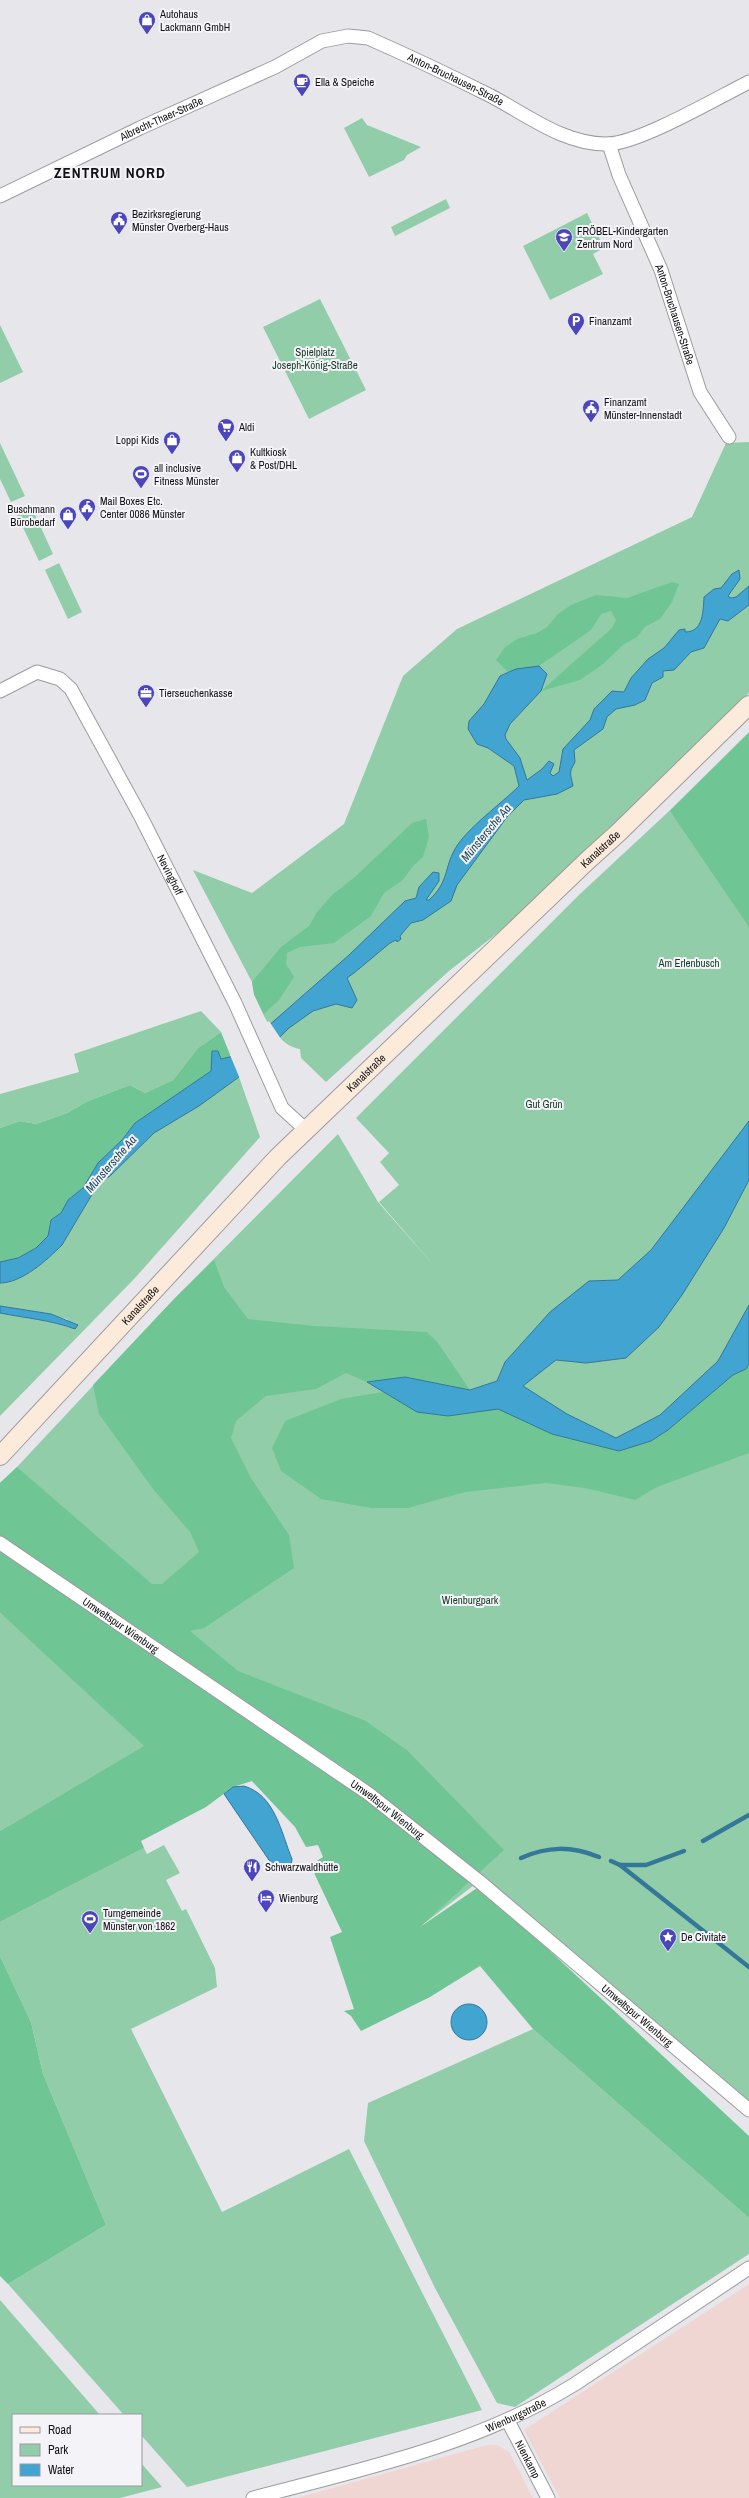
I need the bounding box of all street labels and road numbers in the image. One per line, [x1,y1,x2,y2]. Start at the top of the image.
street label: Anton-Bruchausen-Straße [405,49,506,109]
street label: Albrecht-Thaer-Straße [117,93,205,144]
street label: Anton-Bruchausen-Straße [652,261,698,367]
street label: Kanalstraße [577,828,623,871]
street label: Nevinghoff [154,852,186,897]
street label: Kanalstraße [343,1051,388,1095]
street label: Kanalstraße [119,1283,162,1328]
street label: Umweltspur Wienburg [80,1594,162,1656]
street label: Umweltspur Wienburg [348,1776,427,1842]
street label: Umweltspur Wienburg [599,1981,676,2049]
street label: Wienburgstraße [484,2395,548,2435]
street label: Nienkamp [512,2438,544,2481]

